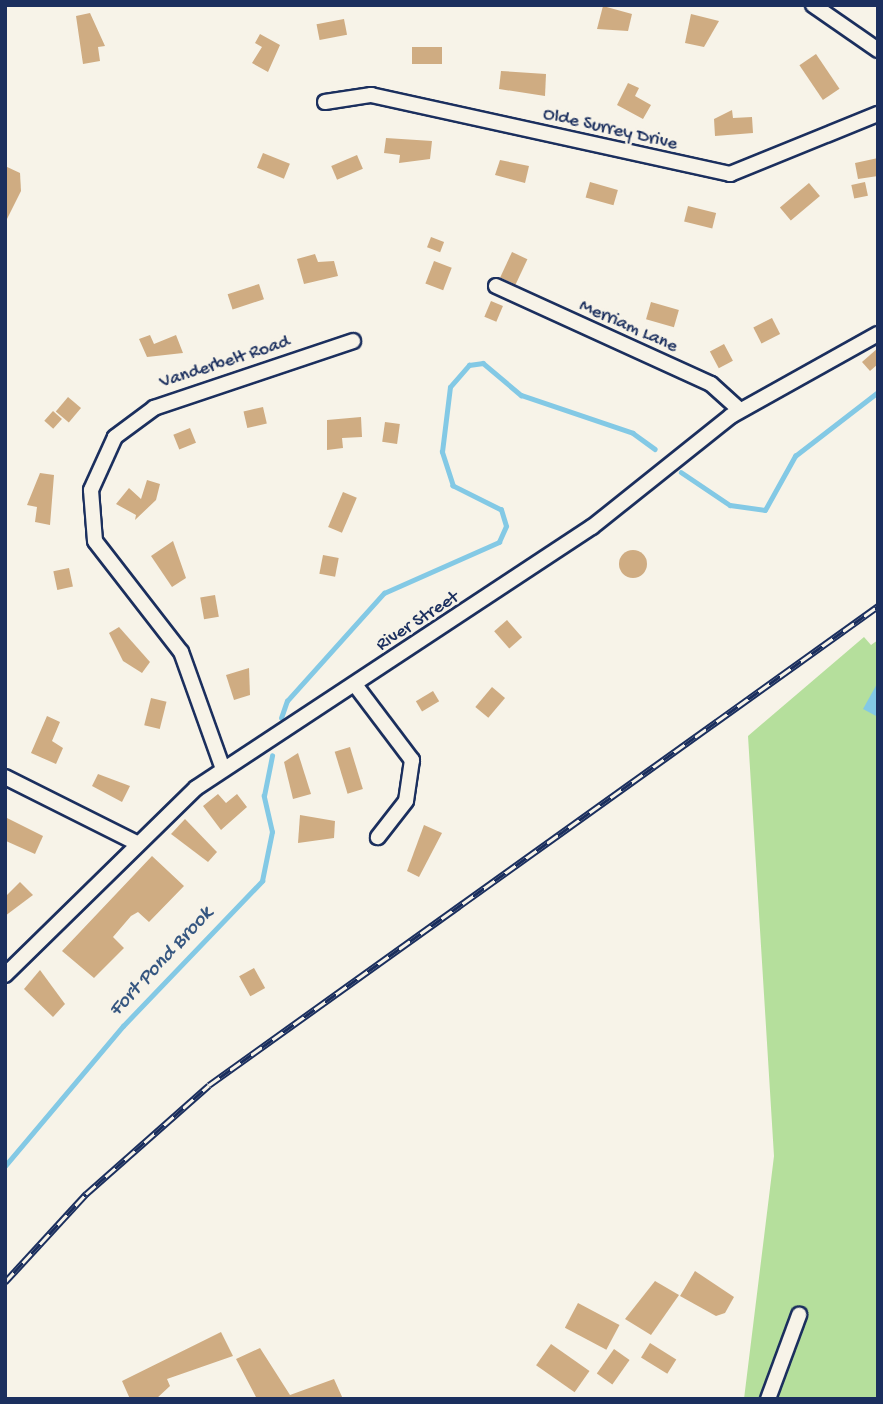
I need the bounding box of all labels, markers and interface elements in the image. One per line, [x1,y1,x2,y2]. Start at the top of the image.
street label: Olde Surrey Drive [541,103,679,157]
street label: Merriam Lane [575,295,681,359]
street label: Vanderbelt Road [157,331,293,395]
street label: River Street [372,587,464,657]
water label: Fort Pond Brook [104,903,220,1023]

